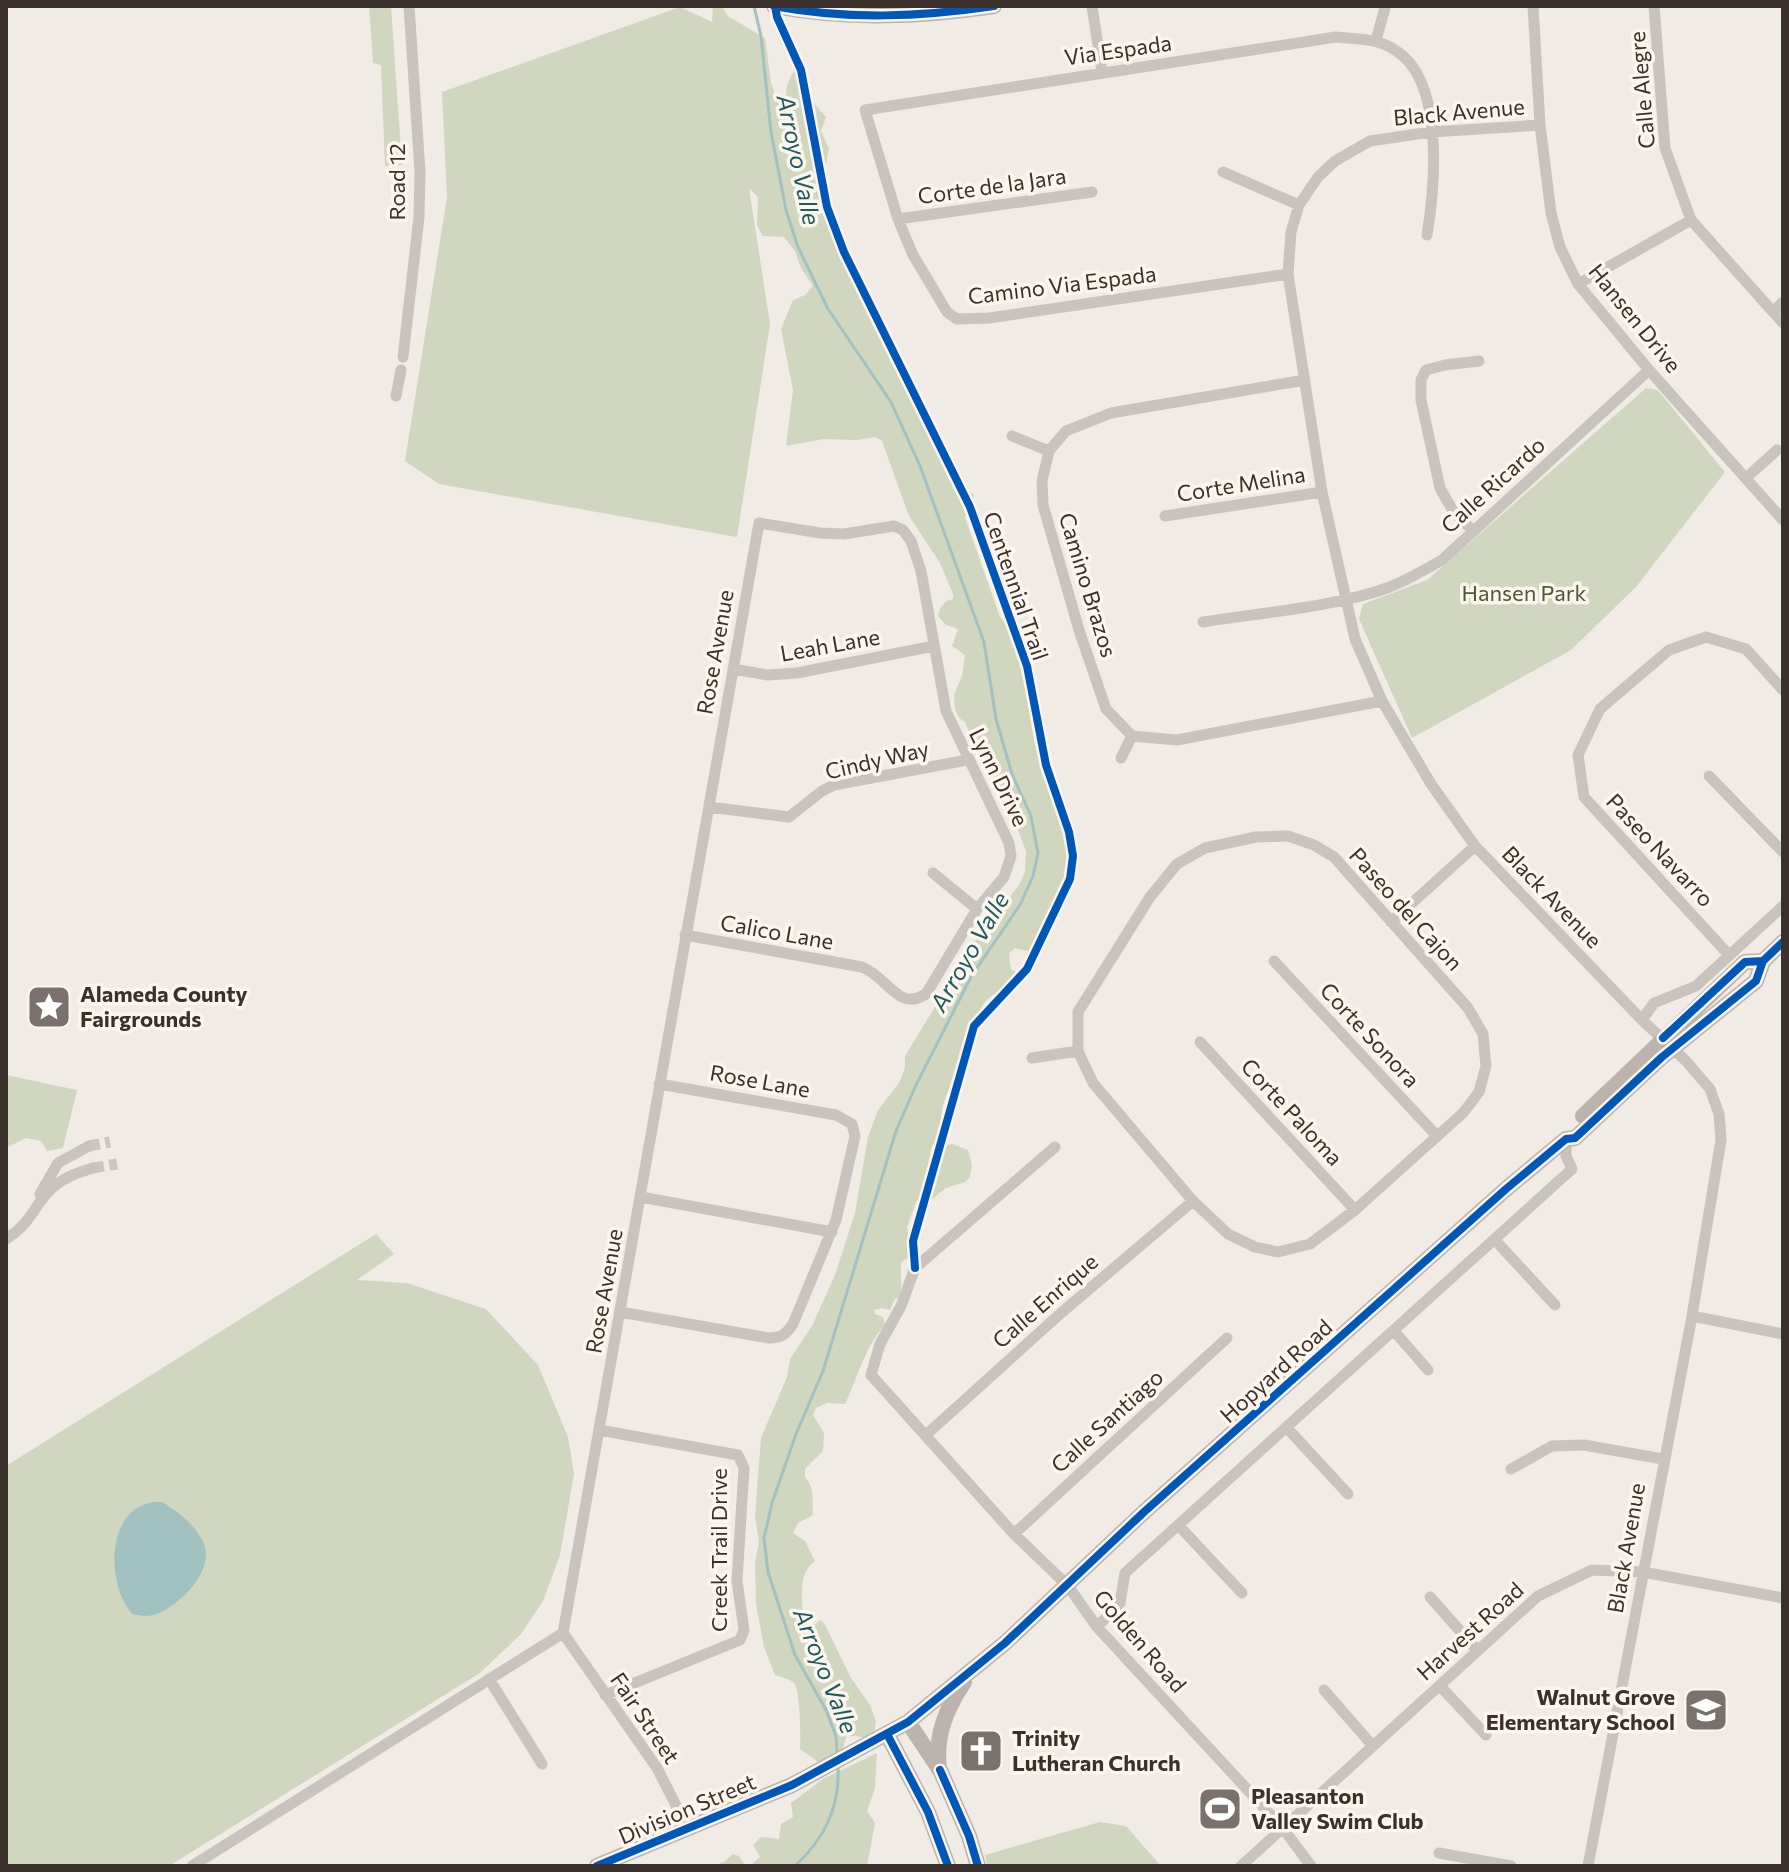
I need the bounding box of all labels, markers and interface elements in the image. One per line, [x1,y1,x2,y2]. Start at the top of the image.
street label: Via Espada [1062,29,1173,70]
street label: Calle Alegre [1623,30,1660,150]
water label: Arroyo Valle [771,91,828,228]
street label: Black Avenue [1392,92,1526,131]
street label: Road 12 [383,143,410,221]
street label: Corte de la Jara [916,162,1068,209]
street label: Hansen Drive [1583,258,1687,378]
street label: Camino Via Espada [966,260,1158,309]
street label: Calle Ricardo [1435,431,1550,538]
street label: Corte Melina [1175,460,1307,507]
street label: Centennial Trail [978,508,1055,664]
street label: Camino Brazos [1054,509,1123,660]
park label: Hansen Park [1461,579,1587,606]
street label: Rose Avenue [690,587,739,716]
street label: Leah Lane [778,622,882,667]
street label: Lynn Drive [964,723,1035,830]
street label: Cindy Way [822,734,931,785]
street label: Paseo Navarro [1601,787,1720,912]
street label: Black Avenue [1497,840,1608,953]
street label: Paseo del Cajon [1344,842,1469,976]
water label: Arroyo Valle [922,886,1015,1017]
street label: Calico Lane [718,908,836,955]
street label: Corte Sonora [1315,977,1426,1093]
place label: Alameda County Fairgrounds [80,980,248,1032]
place icon: Alameda County Fairgrounds [25,983,73,1031]
street label: Corte Paloma [1236,1053,1349,1171]
street label: Rose Lane [708,1058,812,1103]
street label: Rose Avenue [579,1226,628,1355]
street label: Calle Enrique [987,1248,1103,1354]
street label: Hopyard Road [1214,1313,1337,1428]
street label: Calle Santiago [1045,1363,1168,1478]
street label: Creek Trail Drive [705,1468,732,1632]
street label: Black Avenue [1601,1481,1650,1615]
street label: Harvest Road [1411,1576,1528,1685]
street label: Golden Road [1088,1584,1192,1698]
water label: Arroyo Valle [788,1603,865,1738]
street label: Fair Street [605,1667,686,1769]
place label: Walnut Grove Elementary School [1486,1683,1675,1735]
school or university icon: Walnut Grove Elementary School [1682,1686,1730,1734]
place label: Trinity Lutheran Church [1012,1724,1181,1776]
church icon: Trinity Lutheran Church [957,1727,1005,1775]
street label: Division Street [614,1767,760,1850]
place label: Pleasanton Valley Swim Club [1251,1782,1424,1834]
sports icon: Pleasanton Valley Swim Club [1196,1785,1244,1833]

